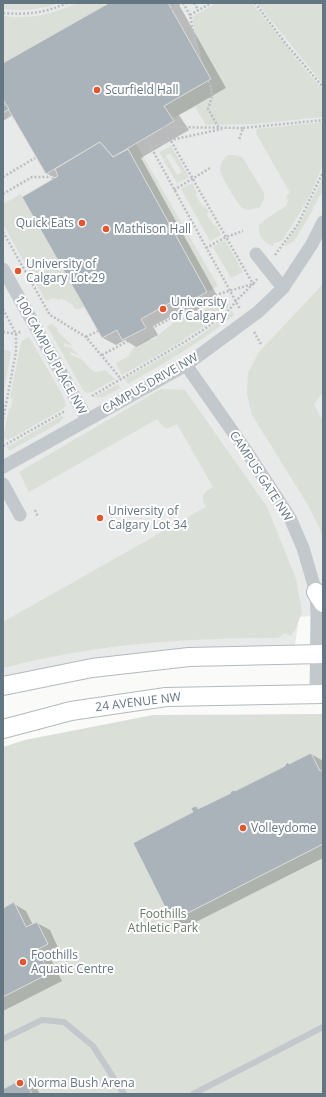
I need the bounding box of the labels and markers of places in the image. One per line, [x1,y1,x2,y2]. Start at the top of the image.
place label: Scurfield Hall [105,81,178,98]
marker: Scurfield Hall [92,85,102,95]
place label: Quick Eats [16,214,74,231]
marker: Quick Eats [77,218,87,228]
place label: Mathison Hall [114,220,191,237]
marker: Mathison Hall [101,224,111,234]
place label: University of Calgary Lot 29 [26,255,105,286]
marker: University of Calgary Lot 29 [13,266,23,276]
place label: University of Calgary [171,293,228,324]
marker: University of Calgary [158,304,168,314]
place label: University of Calgary Lot 34 [108,502,187,533]
marker: University of Calgary Lot 34 [95,513,105,523]
place label: Volleydome [251,819,317,836]
marker: Volleydome [238,823,248,833]
place label: Foothills Aquatic Centre [31,946,114,977]
marker: Foothills Aquatic Centre [18,957,28,967]
place label: Norma Bush Arena [28,1074,135,1091]
marker: Norma Bush Arena [15,1078,25,1088]

